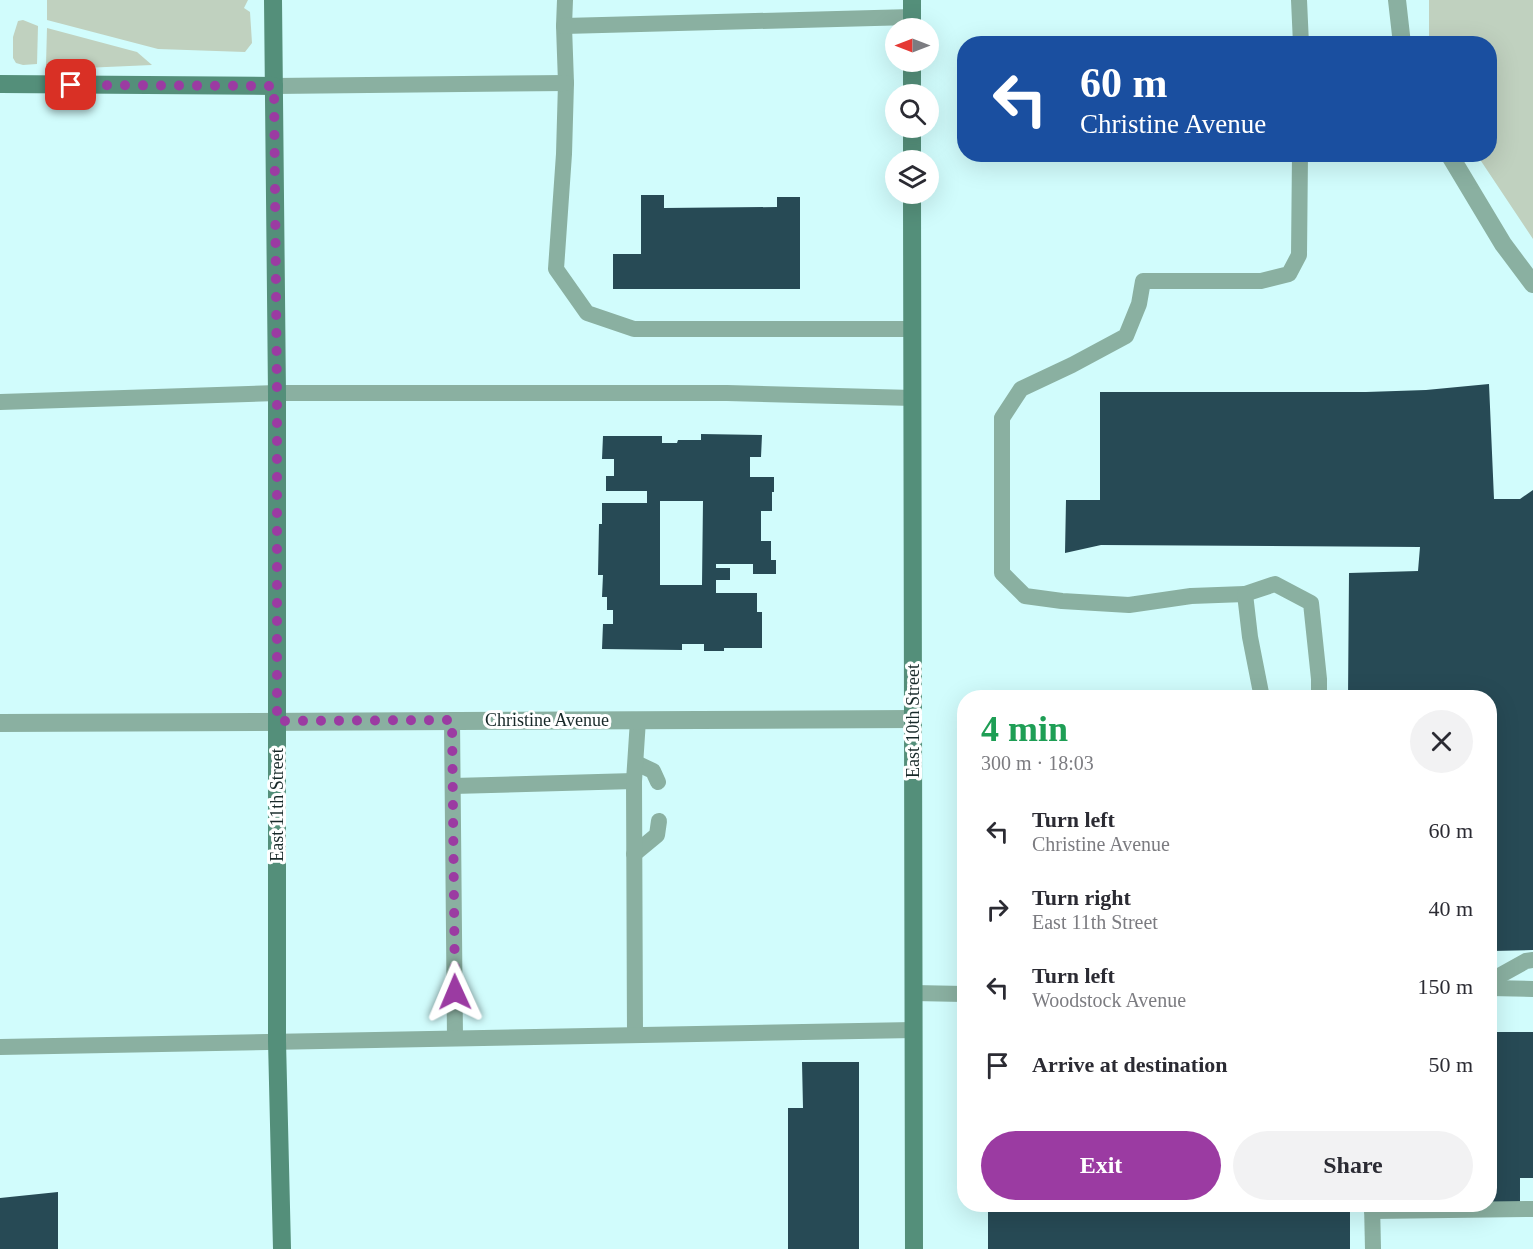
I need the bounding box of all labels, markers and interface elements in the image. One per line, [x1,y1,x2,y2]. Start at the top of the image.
north arrow [885,18,939,72]
map controls [885,18,939,204]
pin [45,59,96,110]
icon: left [981,60,1059,138]
text: 60 m [1080,60,1168,106]
icon: arrive [54,68,87,101]
button: search [885,84,939,138]
text: Christine Avenue [1080,109,1266,139]
button: layers [885,150,939,204]
street label: East 10th Street [903,664,923,778]
text: 4 min [981,709,1068,749]
street label: Christine Avenue [485,710,609,730]
button: close [1410,710,1473,773]
street label: East 11th Street [267,748,287,862]
text: 300 m · 18:03 [981,752,1094,774]
text: Turn left [1032,807,1115,832]
icon: left [981,815,1014,848]
text: 60 m [1428,818,1473,843]
text: Christine Avenue [1032,833,1170,855]
text: Turn right [1032,885,1131,910]
icon: right [981,893,1014,926]
text: 40 m [1428,896,1473,921]
text: East 11th Street [1032,911,1158,933]
position arrow [423,960,487,1024]
text: Turn left [1032,963,1115,988]
icon: left [981,971,1014,1004]
text: 150 m [1417,974,1473,999]
text: Woodstock Avenue [1032,989,1186,1011]
icon: arrive [981,1049,1014,1082]
text: Arrive at destination [1032,1052,1228,1077]
text: 50 m [1428,1052,1473,1077]
button: Exit [981,1131,1221,1200]
button: Share [1233,1131,1473,1200]

